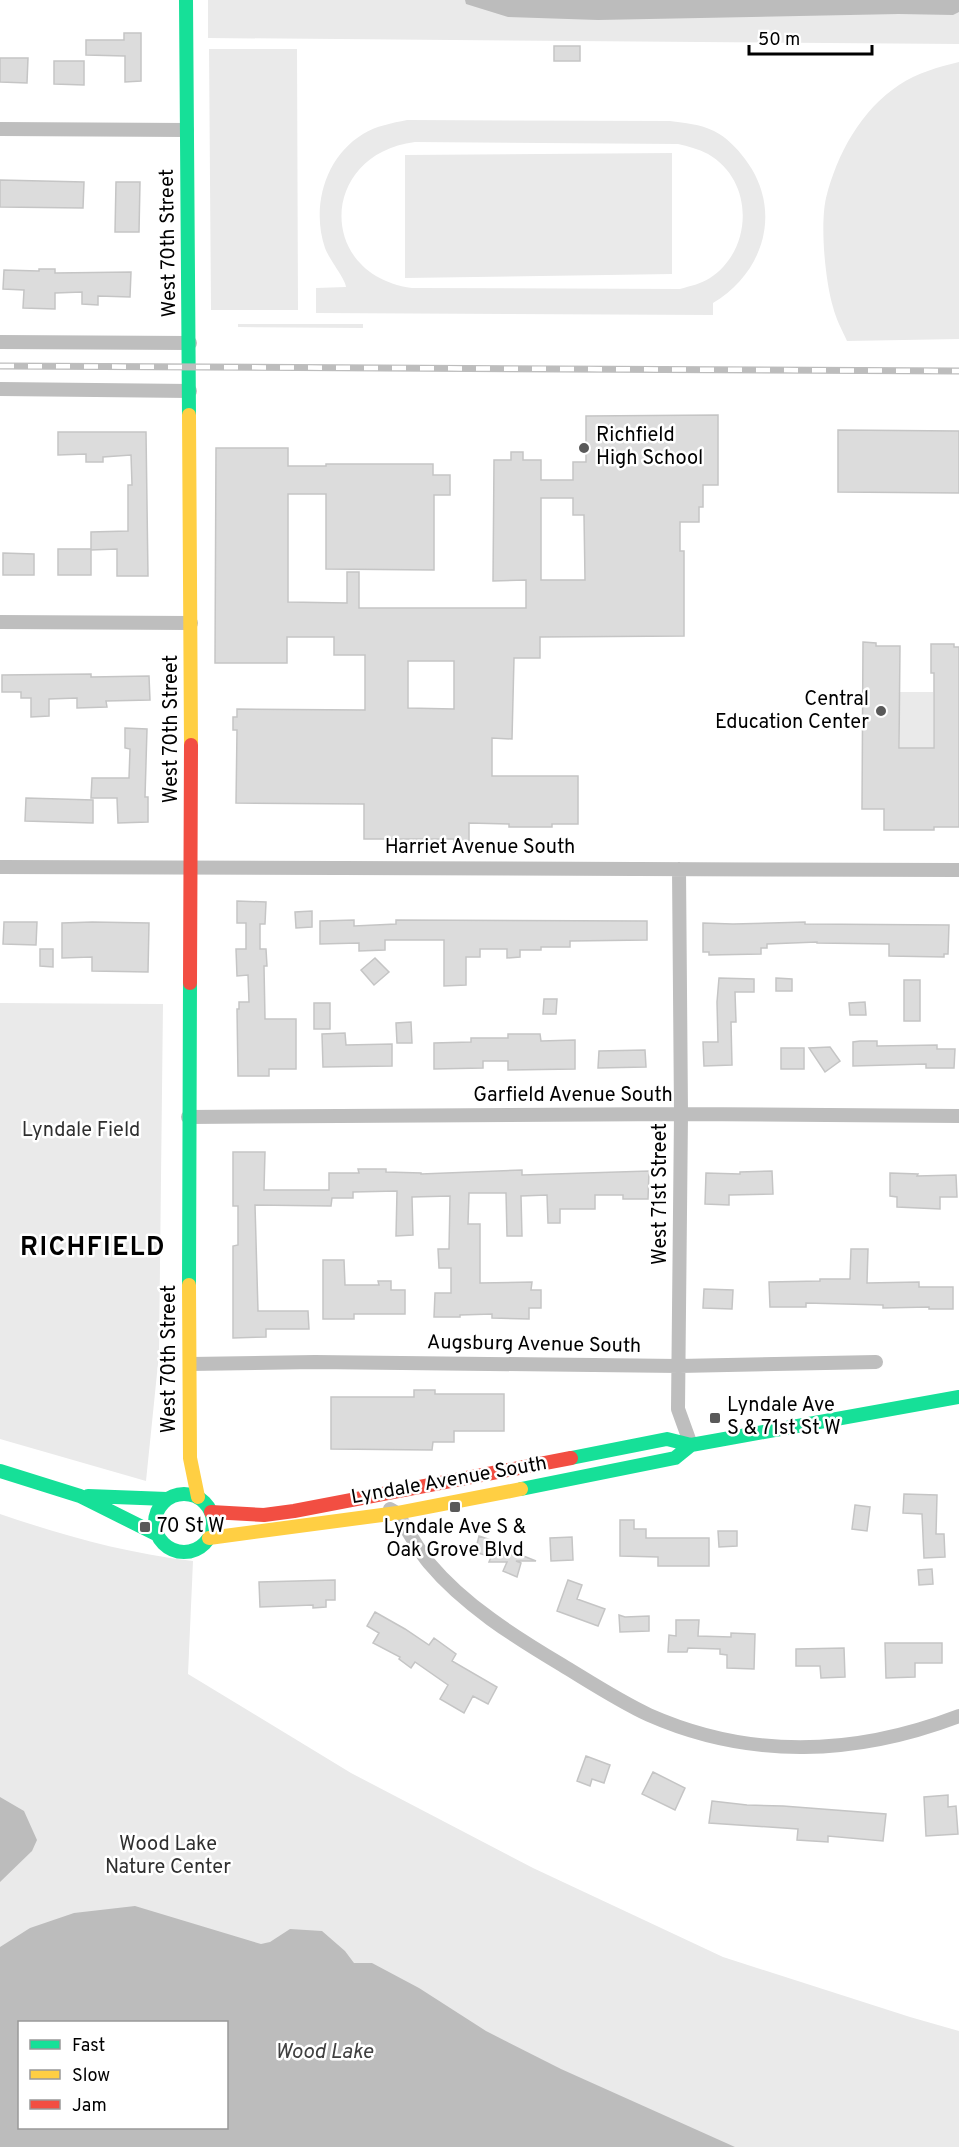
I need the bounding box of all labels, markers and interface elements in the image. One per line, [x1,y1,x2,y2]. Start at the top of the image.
scale bar [749,18,872,56]
text: 50 m [758,29,800,52]
street label: West 70th Street [155,169,183,317]
place label: Richfield High School [596,423,703,472]
marker: Richfield High School [577,441,591,455]
street label: West 70th Street [159,655,185,803]
place label: Central Education Center [715,687,869,736]
marker: Central Education Center [874,704,888,718]
street label: Harriet Avenue South [385,835,575,861]
street label: Garfield Avenue South [473,1083,673,1109]
park label: Lyndale Field [22,1118,140,1144]
street label: West 71st Street [648,1123,674,1265]
district label: RICHFIELD [20,1232,166,1265]
street label: West 70th Street [157,1285,183,1433]
street label: Augsburg Avenue South [427,1330,641,1360]
place label: Lyndale Ave S & 71st St W [727,1393,841,1442]
marker: Lyndale Ave S & 71st St W [708,1411,722,1425]
street label: Lyndale Avenue South [349,1451,549,1511]
marker: Lyndale Ave S & Oak Grove Blvd [448,1500,462,1514]
place label: 70 St W [157,1514,225,1540]
place label: Lyndale Ave S & Oak Grove Blvd [384,1515,527,1564]
marker: 70 St W [138,1520,152,1534]
park label: Wood Lake Nature Center [105,1832,231,1881]
legend [18,2021,228,2129]
text: Fast [72,2035,105,2058]
water label: Wood Lake [275,2039,374,2066]
text: Slow [72,2065,110,2088]
text: Jam [72,2095,107,2118]

